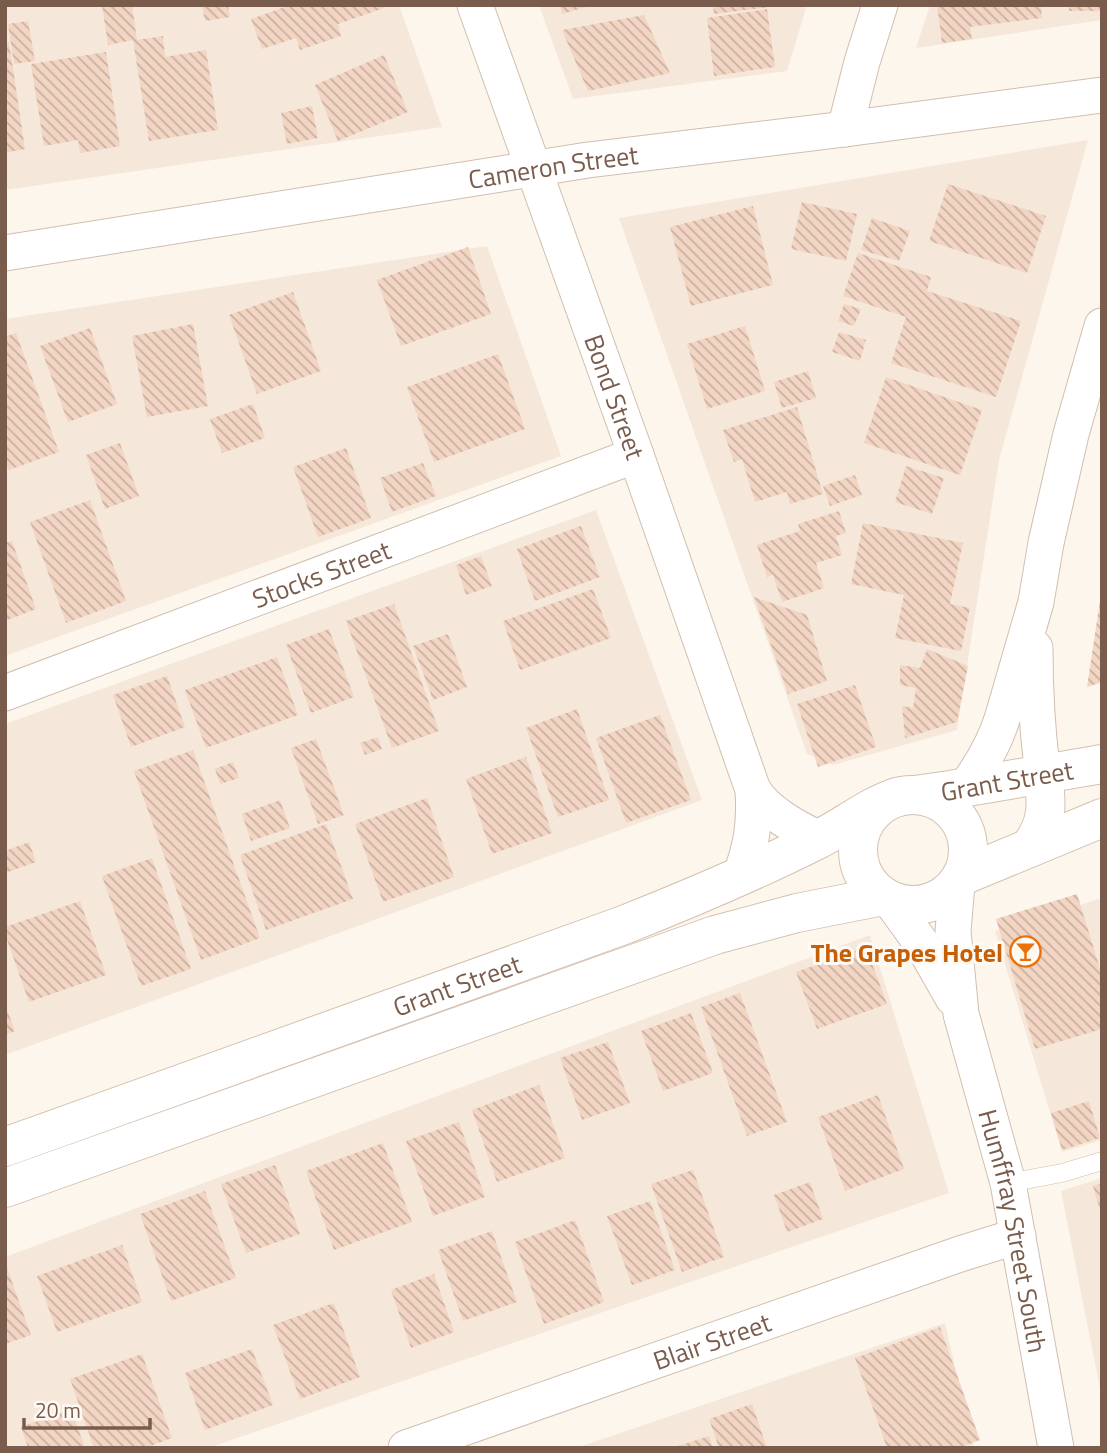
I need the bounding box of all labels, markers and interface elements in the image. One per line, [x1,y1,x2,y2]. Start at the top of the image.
street label: Cameron Street [465,135,640,198]
street label: Bond Street [575,329,655,465]
street label: Stocks Street [246,530,396,618]
street label: Grant Street [938,750,1076,811]
place label: The Grapes Hotel [811,933,1003,972]
bar icon: The Grapes Hotel [1009,935,1043,969]
street label: Grant Street [387,944,526,1026]
street label: Humffray Street South [969,1105,1058,1356]
street label: Blair Street [647,1302,776,1380]
scale bar [24,1386,150,1430]
text: 20 m [35,1394,81,1426]

